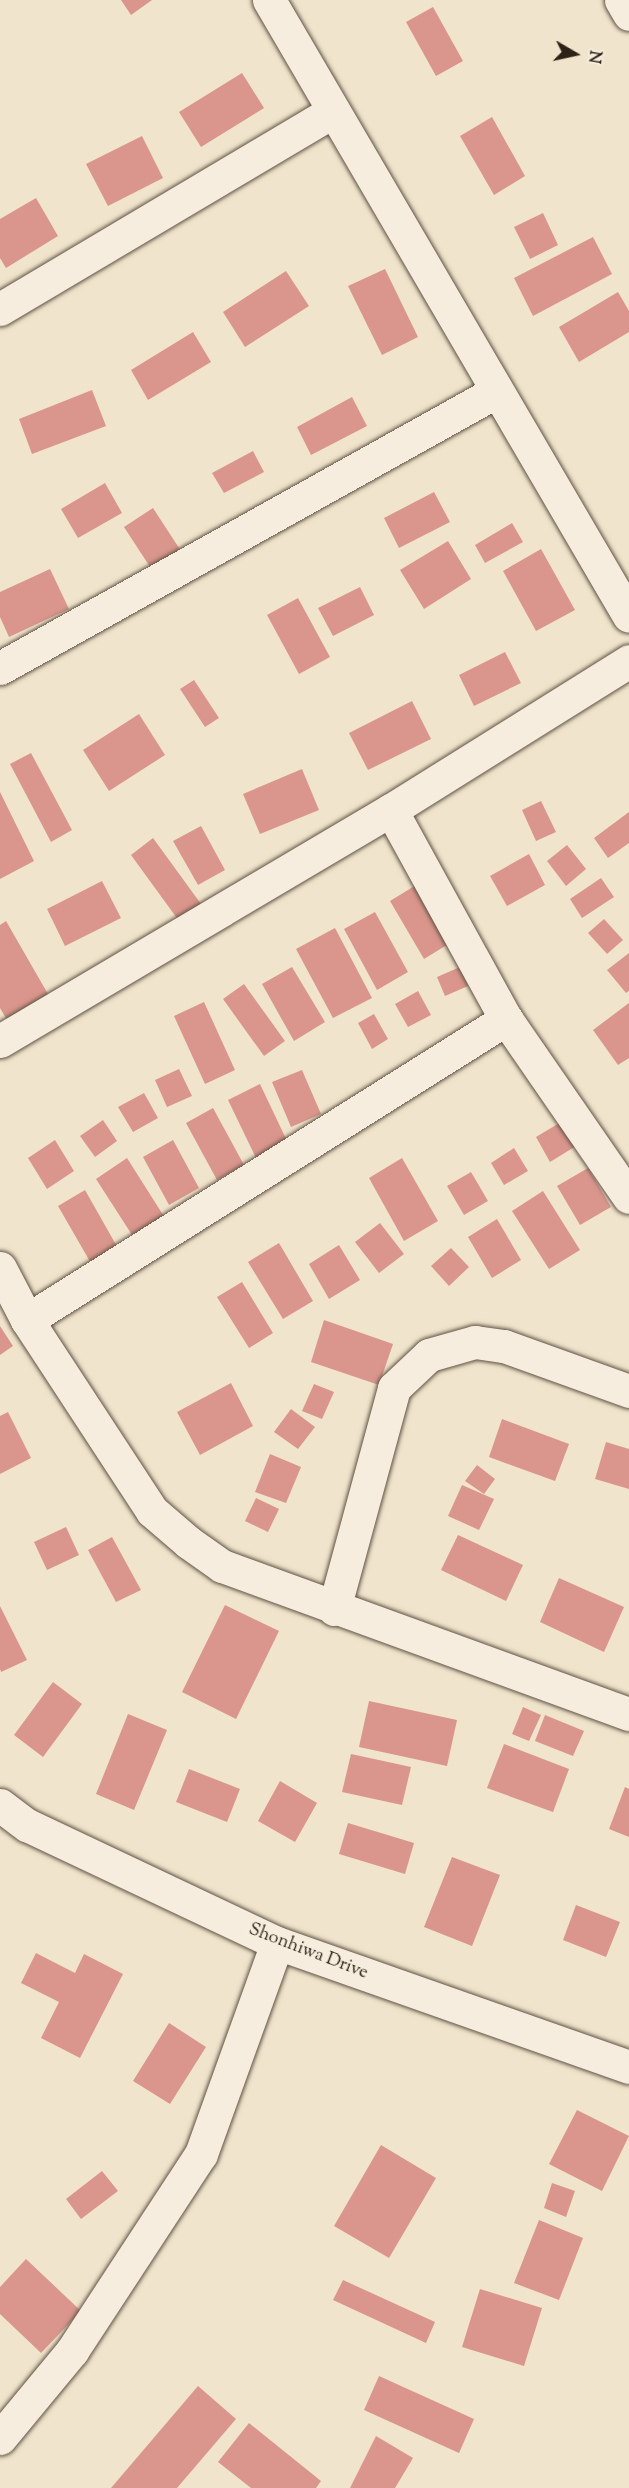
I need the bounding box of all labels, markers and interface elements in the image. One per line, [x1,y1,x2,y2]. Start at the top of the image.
north arrow [545,24,605,84]
text: N [581,49,606,65]
street label: Shonhiwa Drive [245,1919,371,1985]

